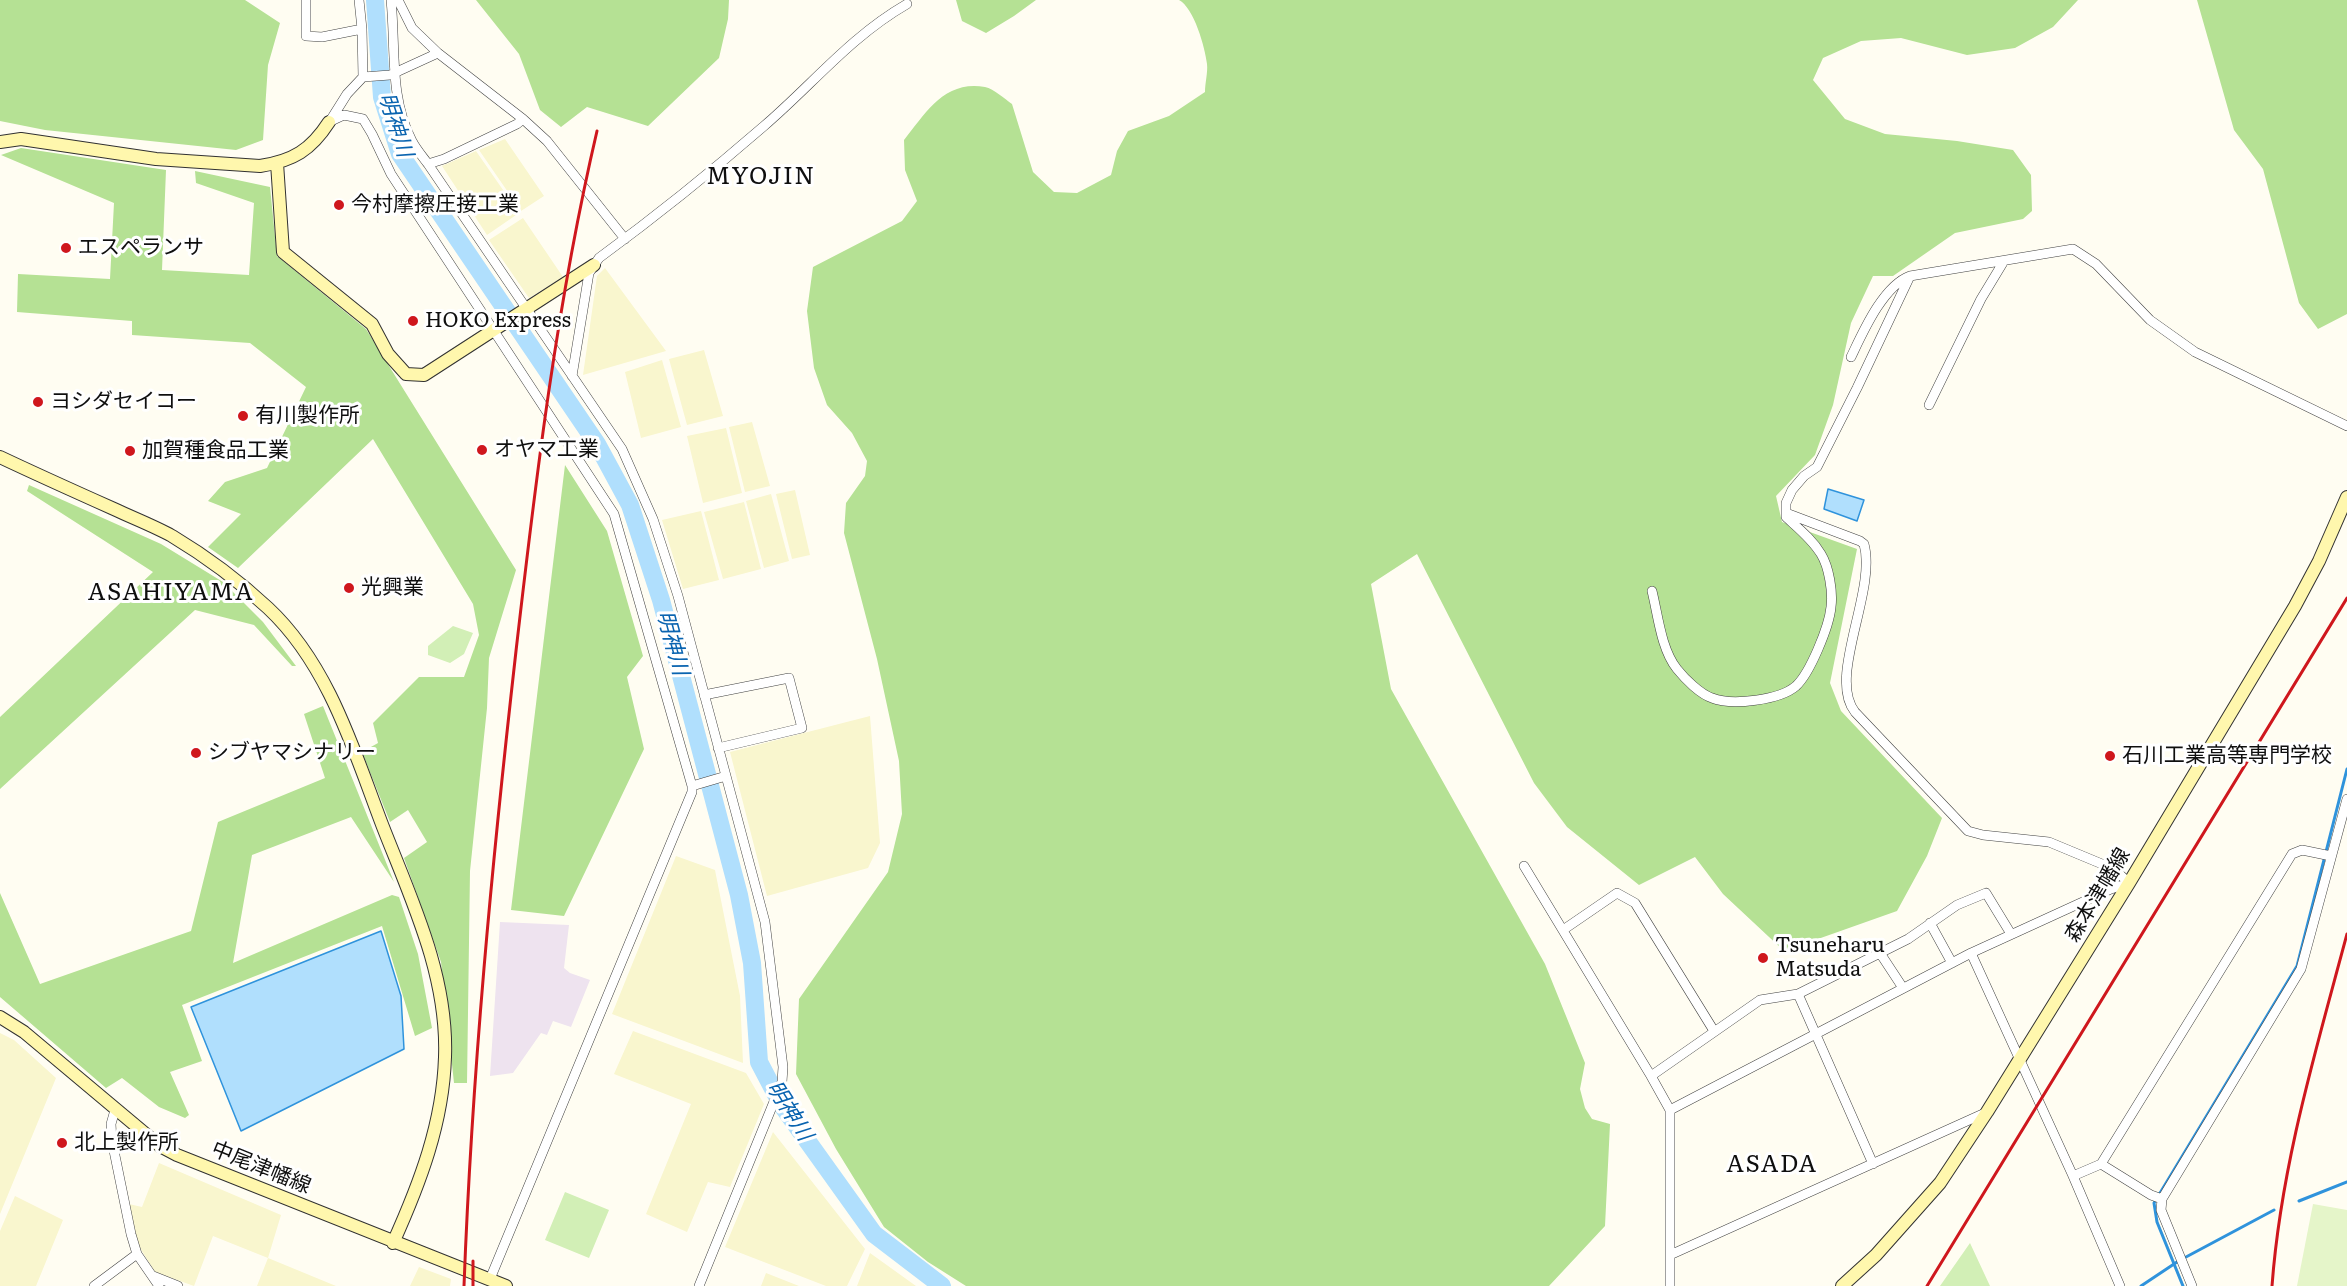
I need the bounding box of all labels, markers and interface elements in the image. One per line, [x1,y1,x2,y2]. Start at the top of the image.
water label: 明神川 [372,90,418,160]
district label: MYOJIN [706,163,816,191]
place label: 今村摩擦圧接工業 [351,192,519,218]
marker: 今村摩擦圧接工業 [332,198,346,212]
place label: エスペランサ [78,235,204,261]
marker: エスペランサ [59,241,73,255]
place label: HOKO Express [425,308,571,334]
marker: HOKO Express [406,314,420,328]
place label: ヨシダセイコー [50,389,197,415]
marker: ヨシダセイコー [31,395,45,409]
place label: 有川製作所 [255,403,360,429]
marker: 有川製作所 [236,409,250,423]
place label: オヤマ工業 [494,437,599,463]
place label: 加賀種食品工業 [142,438,289,464]
marker: オヤマ工業 [475,443,489,457]
marker: 加賀種食品工業 [123,444,137,458]
place label: 光興業 [361,575,424,601]
district label: ASAHIYAMA [88,579,254,607]
marker: 光興業 [342,581,356,595]
water label: 明神川 [651,608,693,678]
place label: シブヤマシナリー [208,740,376,766]
place label: 石川工業高等専門学校 [2122,743,2332,769]
marker: シブヤマシナリー [189,746,203,760]
marker: 石川工業高等専門学校 [2103,749,2117,763]
street label: 森本津幡線 [2060,844,2136,946]
place label: Tsuneharu Matsuda [1775,933,1885,983]
marker: Tsuneharu Matsuda [1756,951,1770,965]
water label: 明神川 [760,1076,818,1146]
place label: 北上製作所 [74,1130,179,1156]
marker: 北上製作所 [55,1136,69,1150]
street label: 中尾津幡線 [208,1137,314,1199]
district label: ASADA [1726,1151,1818,1179]

